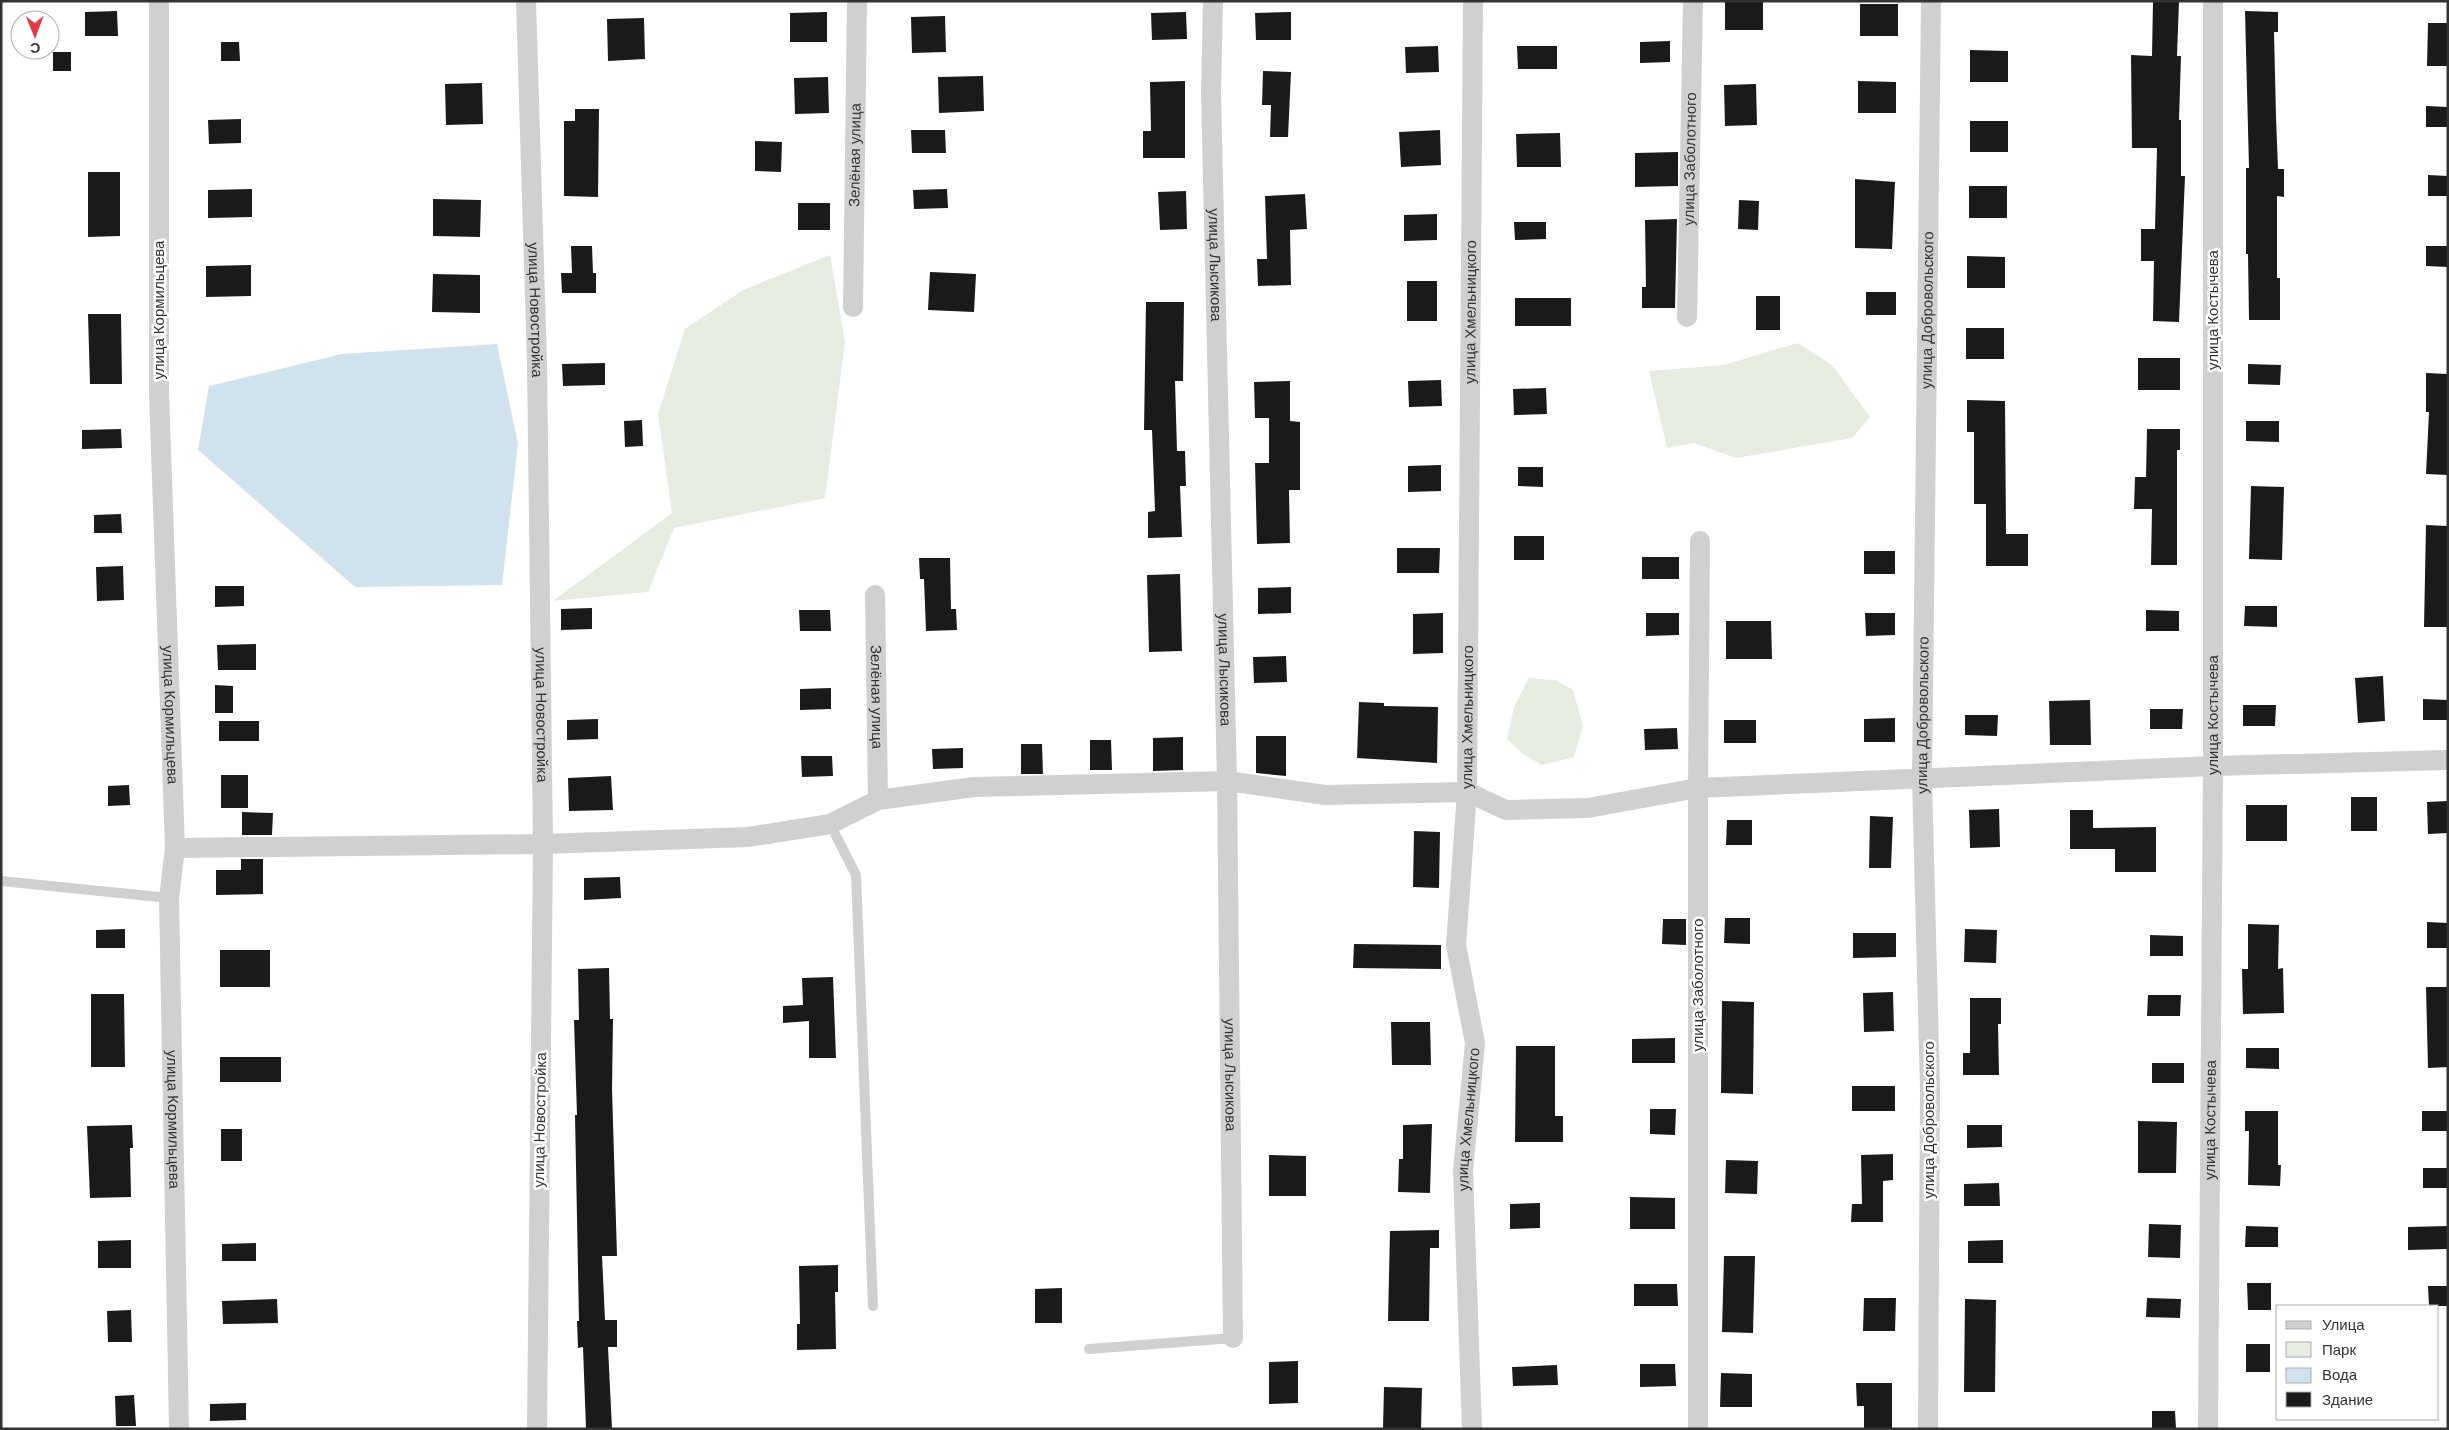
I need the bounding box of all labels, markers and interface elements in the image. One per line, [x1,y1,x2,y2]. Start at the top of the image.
north arrow [10,10,60,60]
text: С [30,39,40,57]
street label: улица Заболотного [1679,92,1701,226]
street label: Зелёная улица [844,102,866,207]
street label: улица Лысикова [1204,208,1226,322]
street label: улица Добровольского [1917,231,1938,389]
street label: улица Кормильцева [149,240,169,379]
street label: улица Хмельницкого [1460,240,1481,384]
street label: улица Новостройка [523,242,547,378]
street label: улица Костычева [2203,249,2223,370]
street label: улица Лысикова [1213,613,1236,727]
street label: улица Добровольского [1912,636,1934,794]
street label: улица Кормильцева [158,645,183,785]
street label: Зелёная улица [866,645,887,750]
street label: улица Хмельницкого [1457,645,1478,789]
street label: улица Новостройка [531,647,552,783]
street label: улица Костычева [2203,654,2223,775]
street label: улица Заболотного [1688,918,1708,1052]
street label: улица Лысикова [1220,1018,1241,1132]
street label: улица Добровольского [1919,1041,1939,1199]
street label: улица Хмельницкого [1453,1047,1485,1191]
street label: улица Кормильцева [162,1050,184,1190]
street label: улица Новостройка [529,1052,551,1188]
street label: улица Костычева [2200,1059,2221,1180]
legend [2276,1305,2439,1420]
text: Улица [2322,1315,2365,1335]
text: Парк [2322,1340,2356,1360]
text: Вода [2322,1365,2358,1385]
text: Здание [2322,1390,2373,1410]

